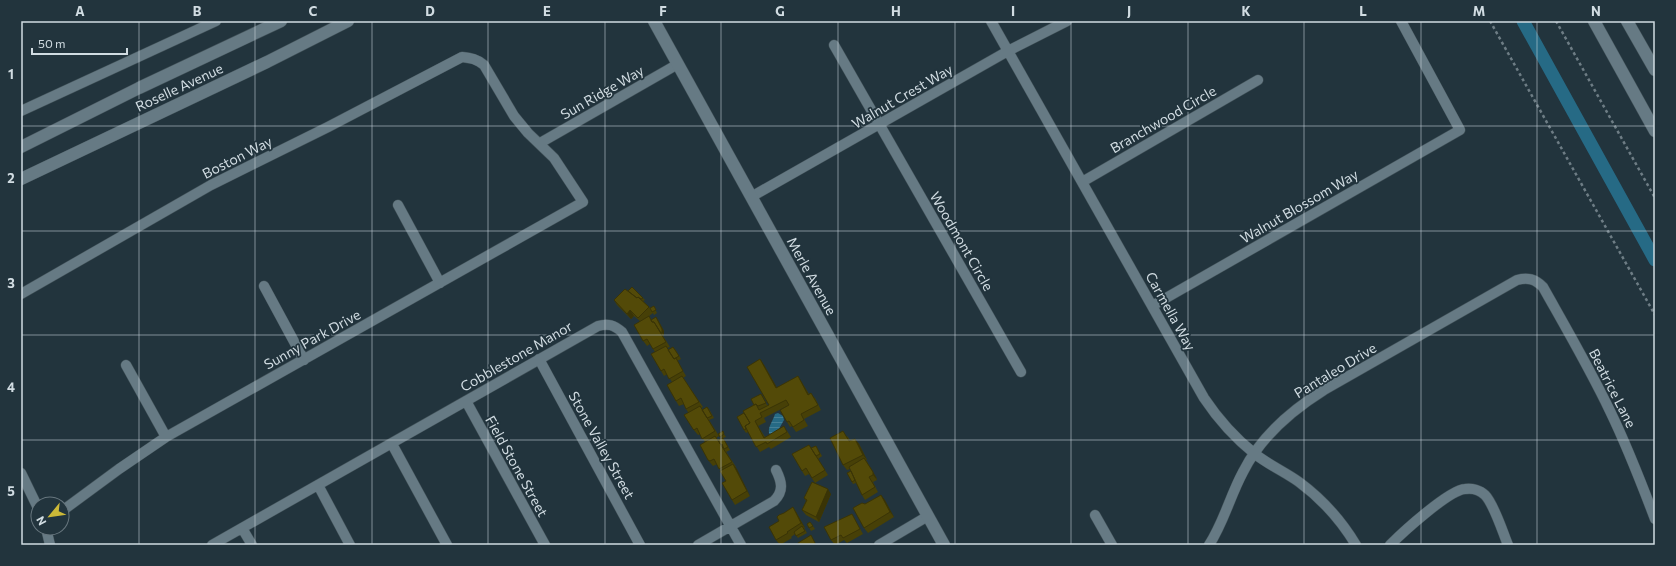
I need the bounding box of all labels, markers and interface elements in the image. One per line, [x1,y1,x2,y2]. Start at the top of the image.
text: A [75,3,85,19]
text: B [193,3,202,19]
text: C [309,3,318,19]
text: D [425,3,435,19]
text: E [543,3,551,19]
text: F [659,3,667,19]
text: G [775,3,785,19]
text: H [891,3,901,19]
text: I [1011,3,1015,19]
text: J [1127,3,1131,19]
text: K [1241,3,1251,19]
text: L [1359,3,1367,19]
text: M [1473,3,1485,19]
text: N [1591,3,1601,19]
scale bar [32,30,127,56]
text: 50 m [38,36,66,50]
street label: Roselle Avenue [132,59,226,115]
street label: Walnut Crest Way [849,60,955,132]
street label: Sun Ridge Way [557,61,647,123]
text: 1 [8,66,14,82]
street label: Branchwood Circle [1107,82,1219,156]
street label: Boston Way [199,132,275,182]
street label: Walnut Blossom Way [1237,165,1361,247]
text: 2 [7,170,15,186]
street label: Woodmont Circle [927,188,997,294]
street label: Merle Avenue [784,234,840,318]
street label: Carmella Way [1142,269,1200,353]
text: 3 [7,275,15,291]
street label: Sunny Park Drive [261,305,363,373]
street label: Cobblestone Manor [457,317,575,395]
street label: Pantaleo Drive [1291,339,1379,401]
street label: Beatrice Lane [1586,346,1640,430]
text: 4 [7,379,15,395]
street label: Stone Valley Street [565,388,639,502]
street label: Field Stone Street [482,412,552,520]
text: 5 [7,483,15,499]
north arrow [30,496,70,536]
text: N [33,514,49,528]

